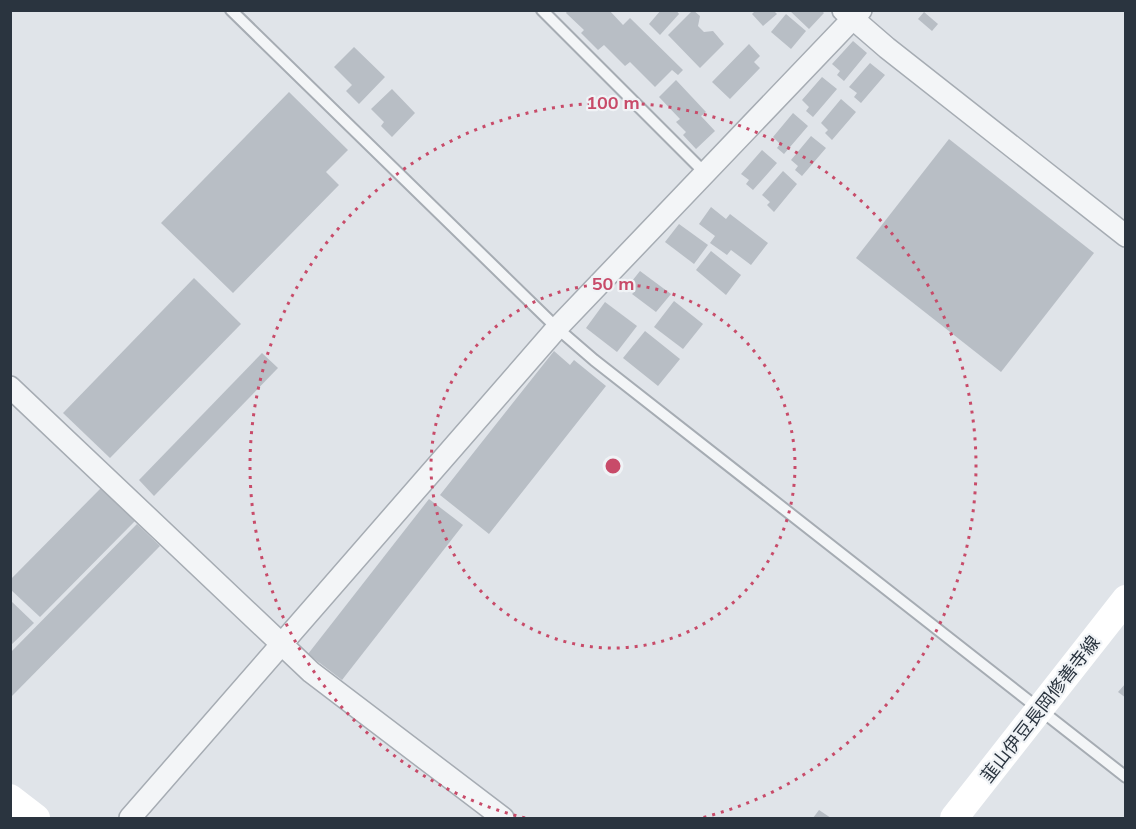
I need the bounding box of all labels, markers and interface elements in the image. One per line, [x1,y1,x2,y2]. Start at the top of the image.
text: 100 m [586,91,640,114]
text: 50 m [592,272,634,295]
centre of rings [603,456,623,476]
street label: 韮山伊豆長岡修善寺線 [976,631,1104,787]

